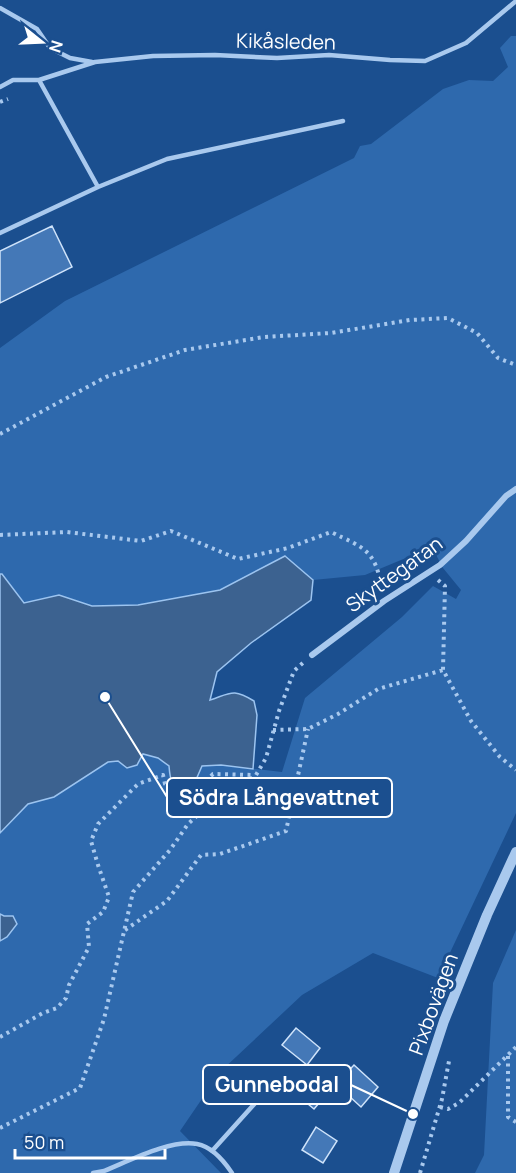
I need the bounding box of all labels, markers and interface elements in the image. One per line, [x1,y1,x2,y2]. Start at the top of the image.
north arrow [12,12,72,72]
street label: Kikåsleden [236,27,336,55]
text: N [44,38,69,56]
street label: Skyttegatan [340,530,448,618]
callout: Södra Långevattnet [167,778,392,817]
text: Södra Långevattnet [179,783,379,811]
street label: Pixbovägen [402,949,464,1059]
callout: Gunnebodal [203,1065,351,1104]
text: Gunnebodal [215,1070,339,1098]
scale bar [15,1122,165,1160]
text: 50 m [24,1130,64,1154]

